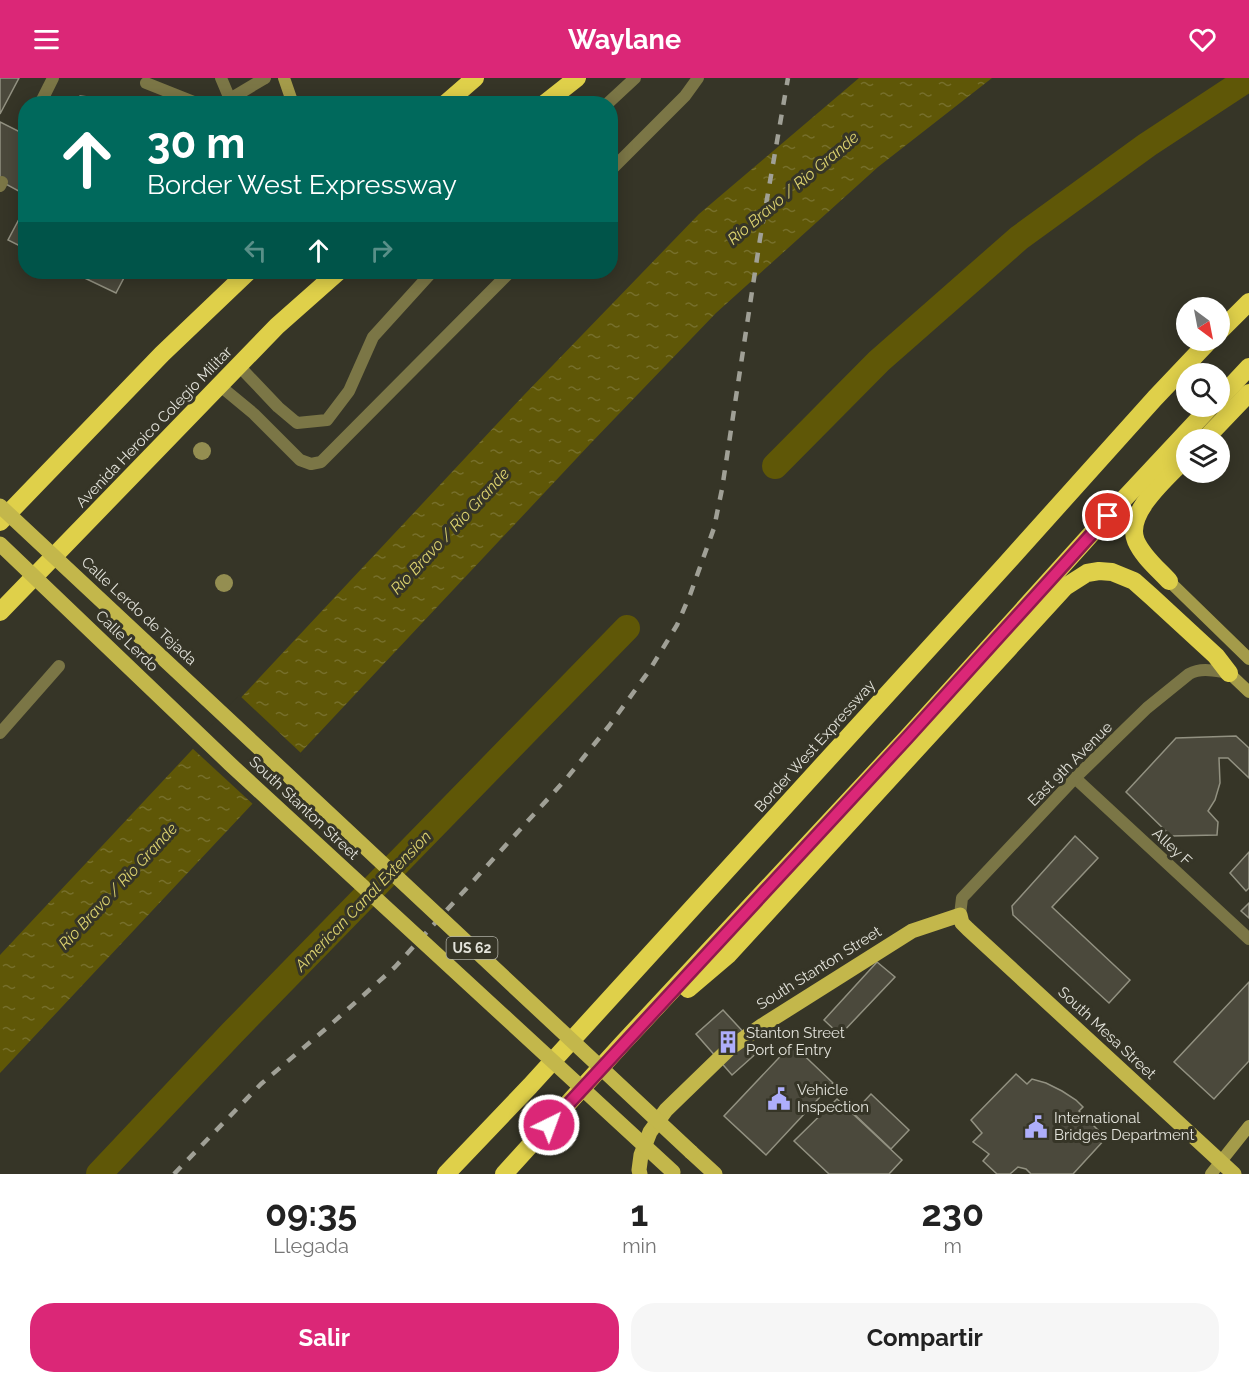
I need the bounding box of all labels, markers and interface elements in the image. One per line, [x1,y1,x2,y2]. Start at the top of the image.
icon: menu [30,23,63,56]
icon: heart [1186,23,1219,56]
text: Waylane [568,24,681,55]
text: 30 m [147,119,245,168]
icon: ahead [48,120,126,198]
water label: Río Bravo / Rio Grande [723,127,863,248]
text: Border West Expressway [147,169,457,200]
icon: left [239,234,272,267]
icon: ahead [302,234,335,267]
icon: right [365,234,398,267]
north arrow [1176,297,1230,351]
map controls [1176,297,1230,483]
street label: Avenida Heroico Colegio Militar [72,342,236,511]
button: search [1176,363,1230,417]
button: layers [1176,429,1230,483]
water label: Río Bravo / Rio Grande [387,464,514,598]
pin [1082,490,1133,541]
icon: arrive [1091,499,1124,532]
street label: Calle Lerdo de Tejada [78,553,200,669]
street label: Calle Lerdo [92,607,162,675]
street label: Border West Expressway [751,676,879,816]
street label: East 9th Avenue [1024,718,1116,810]
street label: South Stanton Street [245,753,363,863]
water label: Río Bravo / Rio Grande [55,819,182,953]
street label: Alley F [1149,824,1196,870]
water label: American Canal Extension [290,827,435,976]
street label: South Stanton Street [753,922,885,1014]
road number: US 62 [446,937,498,959]
street label: South Mesa Street [1054,983,1160,1083]
place label: Stanton Street Port of Entry [746,1024,845,1059]
building icon: Stanton Street Port of Entry [715,1029,741,1055]
place label: Vehicle Inspection [797,1081,869,1116]
public building icon: Vehicle Inspection [766,1086,792,1112]
position arrow [517,1093,581,1157]
place label: International Bridges Department [1054,1109,1195,1144]
public building icon: International Bridges Department [1023,1114,1049,1140]
text: 09:35 [265,1192,357,1234]
text: 1 [630,1192,648,1234]
text: 230 [922,1192,984,1234]
text: Llegada [273,1234,349,1258]
text: min [622,1234,657,1258]
text: m [944,1234,962,1258]
button: Salir [30,1303,619,1372]
button: Compartir [631,1303,1219,1372]

